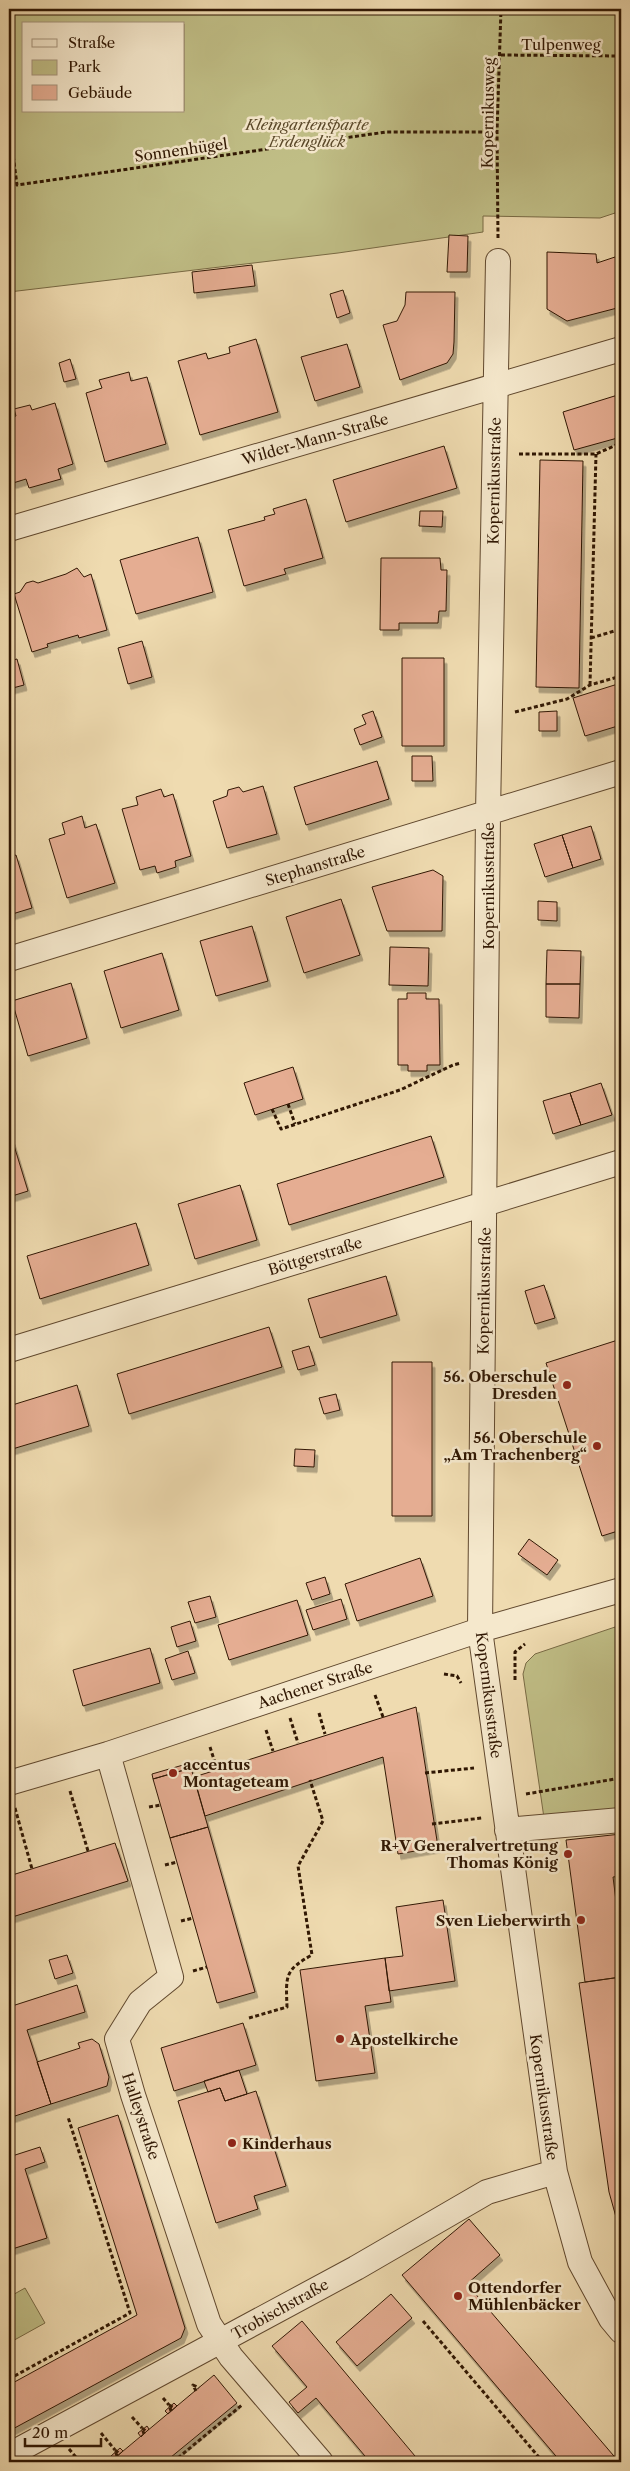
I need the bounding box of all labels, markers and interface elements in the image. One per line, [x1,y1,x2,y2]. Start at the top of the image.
legend [22,22,185,112]
text: Straße [68,33,115,52]
street label: Tulpenweg [521,35,601,54]
text: Park [68,57,102,76]
street label: Kopernikusweg [478,57,498,169]
text: Gebäude [68,83,132,102]
park label: Kleingartensparte Erdenglück [245,115,369,151]
street label: Sonnenhügel [133,134,229,166]
street label: Wilder-Mann-Straße [239,409,390,469]
street label: Kopernikusstraße [483,417,505,545]
street label: Kopernikusstraße [479,822,498,950]
street label: Stephanstraße [263,842,367,890]
street label: Kopernikusstraße [473,1227,495,1355]
street label: Böttgerstraße [266,1233,364,1279]
place label: 56. Oberschule Dresden [443,1367,558,1403]
marker: 56. Oberschule Dresden [561,1379,573,1391]
place label: 56. Oberschule „Am Trachenberg“ [443,1428,587,1464]
marker: 56. Oberschule „Am Trachenberg“ [591,1440,603,1452]
street label: Kopernikusstraße [472,1631,506,1759]
street label: Aachener Straße [254,1657,375,1713]
place label: accentus Montageteam [183,1755,289,1791]
marker: accentus Montageteam [167,1767,179,1779]
place label: R+V Generalvertretung Thomas König [380,1836,558,1872]
marker: R+V Generalvertretung Thomas König [562,1848,574,1860]
place label: Sven Lieberwirth [436,1911,572,1930]
marker: Sven Lieberwirth [575,1914,587,1926]
place label: Apostelkirche [349,2030,458,2049]
marker: Apostelkirche [334,2033,346,2045]
street label: Kopernikusstraße [526,2033,562,2161]
street label: Halleystraße [118,2070,164,2162]
place label: Kinderhaus [242,2134,332,2153]
marker: Kinderhaus [226,2137,238,2149]
street label: Trobischstraße [228,2275,332,2343]
place label: Ottendorfer Mühlenbäcker [468,2278,582,2314]
marker: Ottendorfer Mühlenbäcker [452,2290,464,2302]
scale bar [25,2416,101,2448]
text: 20 m [32,2423,68,2442]

